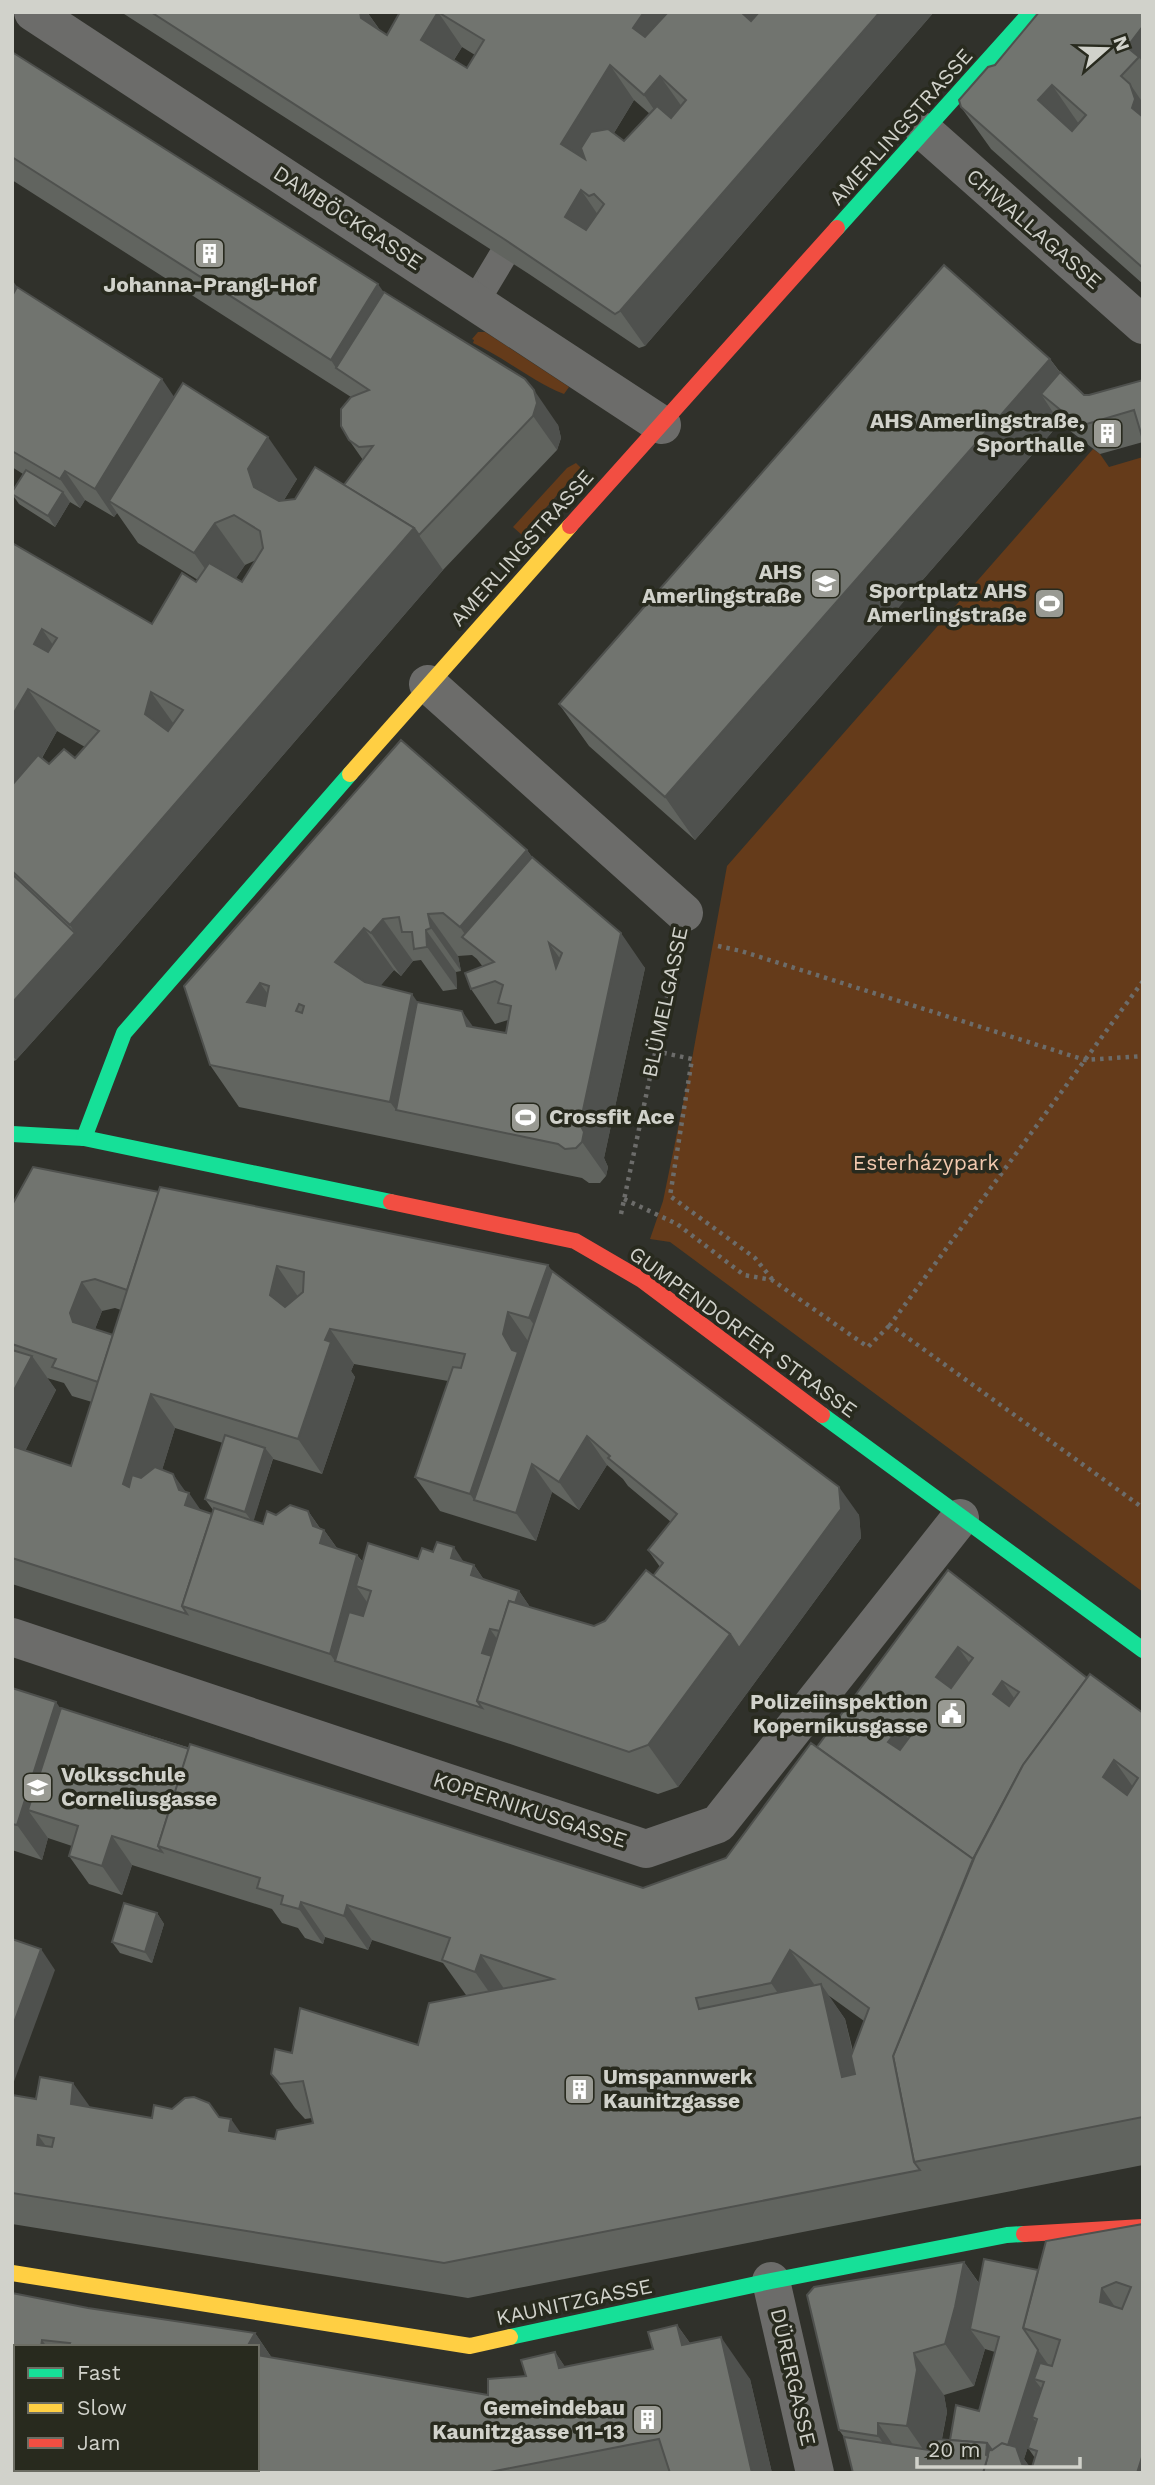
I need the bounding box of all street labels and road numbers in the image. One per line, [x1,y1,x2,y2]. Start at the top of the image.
street label: AMERLINGSTRASSE [824,43,978,210]
street label: DAMBÖCKGASSE [269,160,427,275]
street label: CHWALLAGASSE [962,163,1107,294]
street label: AMERLINGSTRASSE [445,464,599,631]
street label: BLÜMELGASSE [636,924,693,1080]
street label: GUMPENDORFER STRASSE [625,1241,862,1423]
street label: KOPERNIKUSGASSE [430,1766,630,1853]
street label: KAUNITZGASSE [494,2273,654,2330]
street label: DÜRERGASSE [766,2306,821,2448]

